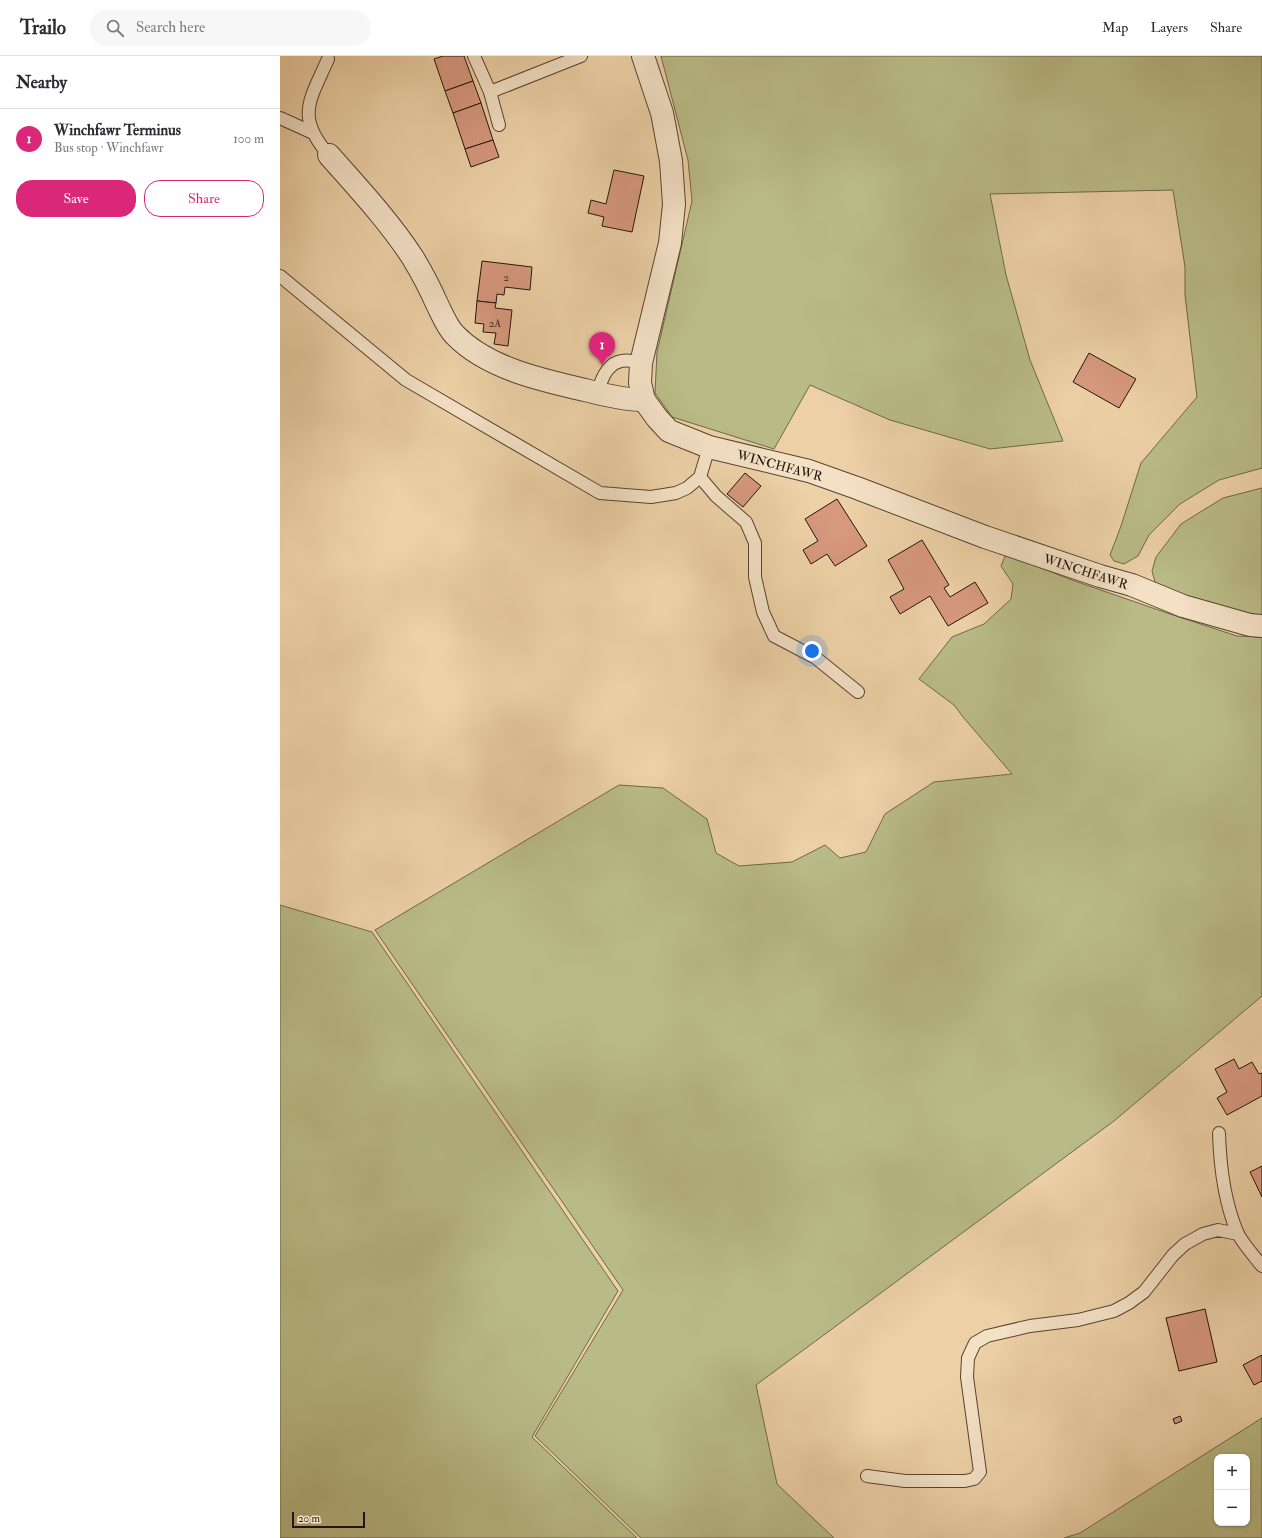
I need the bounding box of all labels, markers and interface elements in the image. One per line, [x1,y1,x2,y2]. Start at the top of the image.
search box [90,10,370,46]
text: Trailo [20,16,66,40]
icon: search [104,17,126,39]
text: Search here [136,18,205,37]
text: Map [1102,19,1128,36]
text: Layers [1150,19,1188,36]
text: Share [1210,19,1242,36]
text: Nearby [16,72,67,93]
text: Winchfawr Terminus [54,121,181,140]
text: 1 [27,131,31,147]
text: 100 m [233,131,264,147]
text: Bus stop · Winchfawr [54,140,164,156]
button: Save [16,180,136,217]
button: Share [144,180,264,217]
house number: 2 [503,271,509,284]
house number: 2A [489,317,501,330]
pin: 1 [589,332,615,365]
street label: WINCHFAWR [734,447,825,485]
street label: WINCHFAWR [1040,550,1131,593]
your location [802,641,822,661]
map controls [1214,1454,1250,1526]
button: + [1214,1454,1250,1490]
button: − [1214,1490,1250,1526]
scale bar [292,1510,365,1529]
text: 20 m [298,1512,320,1525]

